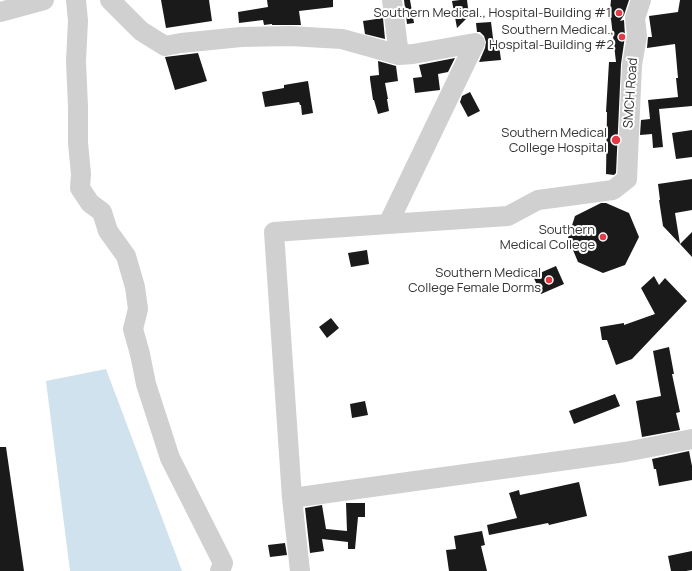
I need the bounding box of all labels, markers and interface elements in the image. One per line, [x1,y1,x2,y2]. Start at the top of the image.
place label: Southern Medical., Hospital-Building #1 [373,5,611,21]
marker: Southern Medical., Hospital-Building #1 [614,8,624,18]
place label: Southern Medical., Hospital-Building #2 [489,22,614,53]
marker: Southern Medical., Hospital-Building #2 [617,32,627,42]
street label: SMCH Road [621,57,641,129]
place label: Southern Medical College Hospital [501,125,607,156]
marker: Southern Medical College Hospital [610,134,622,146]
place label: Southern Medical College [500,222,595,253]
marker: Southern Medical College [598,232,608,242]
place label: Southern Medical College Female Dorms [408,265,541,296]
marker: Southern Medical College Female Dorms [544,275,554,285]

